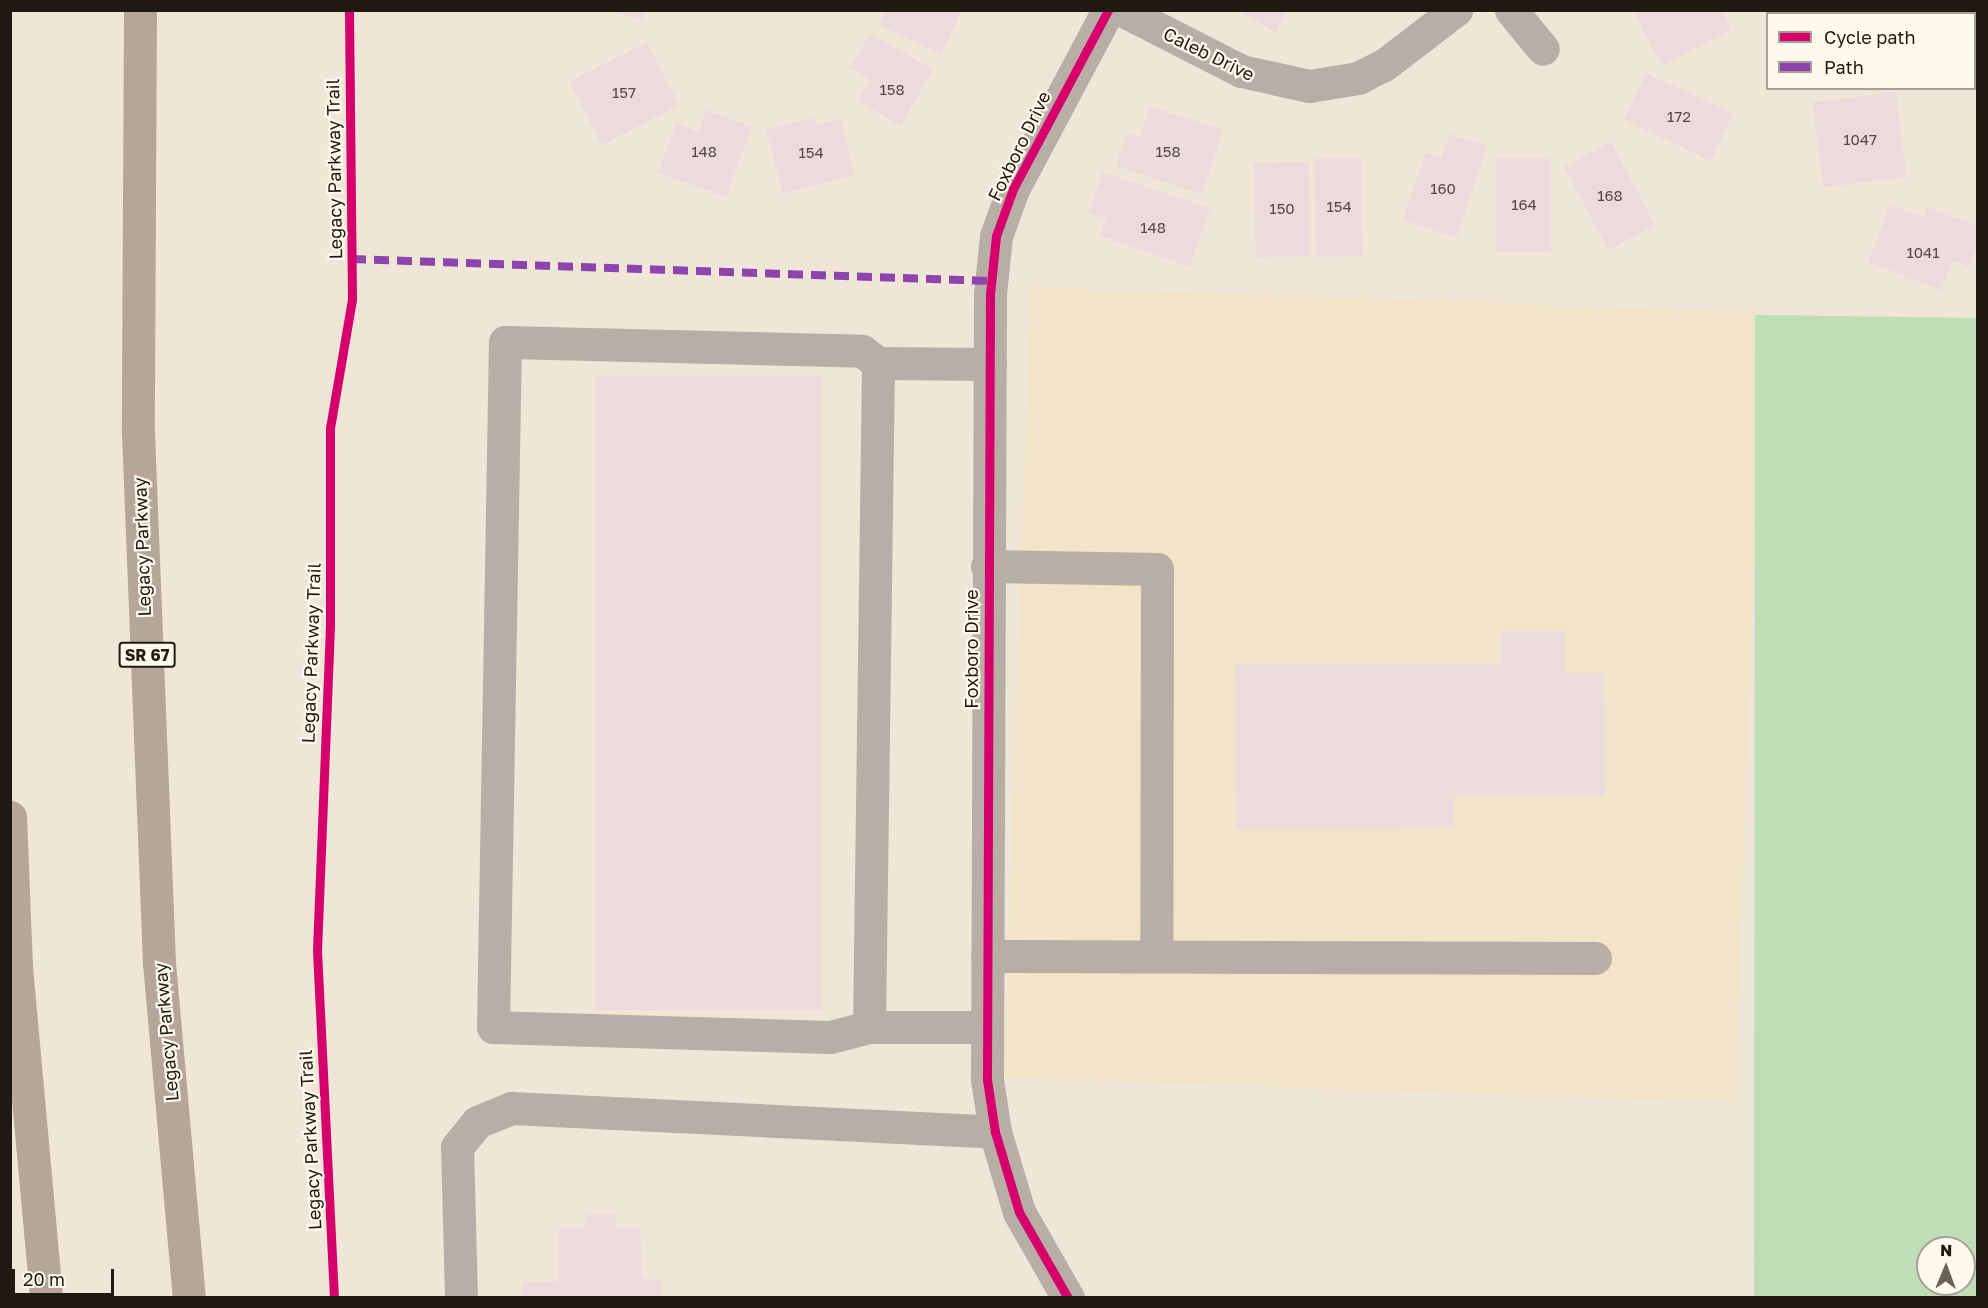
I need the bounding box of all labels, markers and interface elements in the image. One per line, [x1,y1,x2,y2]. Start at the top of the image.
legend [1766,12,1976,90]
street label: Caleb Drive [1160,23,1258,85]
text: Cycle path [1824,26,1916,48]
text: Path [1824,56,1864,78]
street label: Legacy Parkway Trail [322,78,346,260]
house number: 158 [879,81,905,99]
house number: 157 [612,84,636,102]
street label: Foxboro Drive [983,88,1055,204]
house number: 172 [1667,108,1691,126]
house number: 1047 [1843,131,1877,149]
house number: 148 [691,143,717,161]
house number: 158 [1155,143,1181,161]
house number: 154 [798,144,824,162]
house number: 160 [1430,180,1456,198]
house number: 168 [1597,187,1623,205]
house number: 164 [1511,196,1537,214]
house number: 154 [1326,198,1352,216]
house number: 150 [1269,200,1295,218]
house number: 148 [1140,219,1166,237]
house number: 1041 [1907,244,1939,262]
street label: Legacy Parkway [129,477,155,617]
street label: Legacy Parkway Trail [297,562,325,744]
street label: Foxboro Drive [960,589,982,709]
road number: SR 67 [118,642,176,668]
street label: Legacy Parkway [149,962,183,1102]
street label: Legacy Parkway Trail [294,1049,326,1231]
north arrow [1916,1236,1976,1296]
text: N [1940,1240,1953,1260]
scale bar [15,1257,117,1295]
text: 20 m [23,1268,65,1290]

